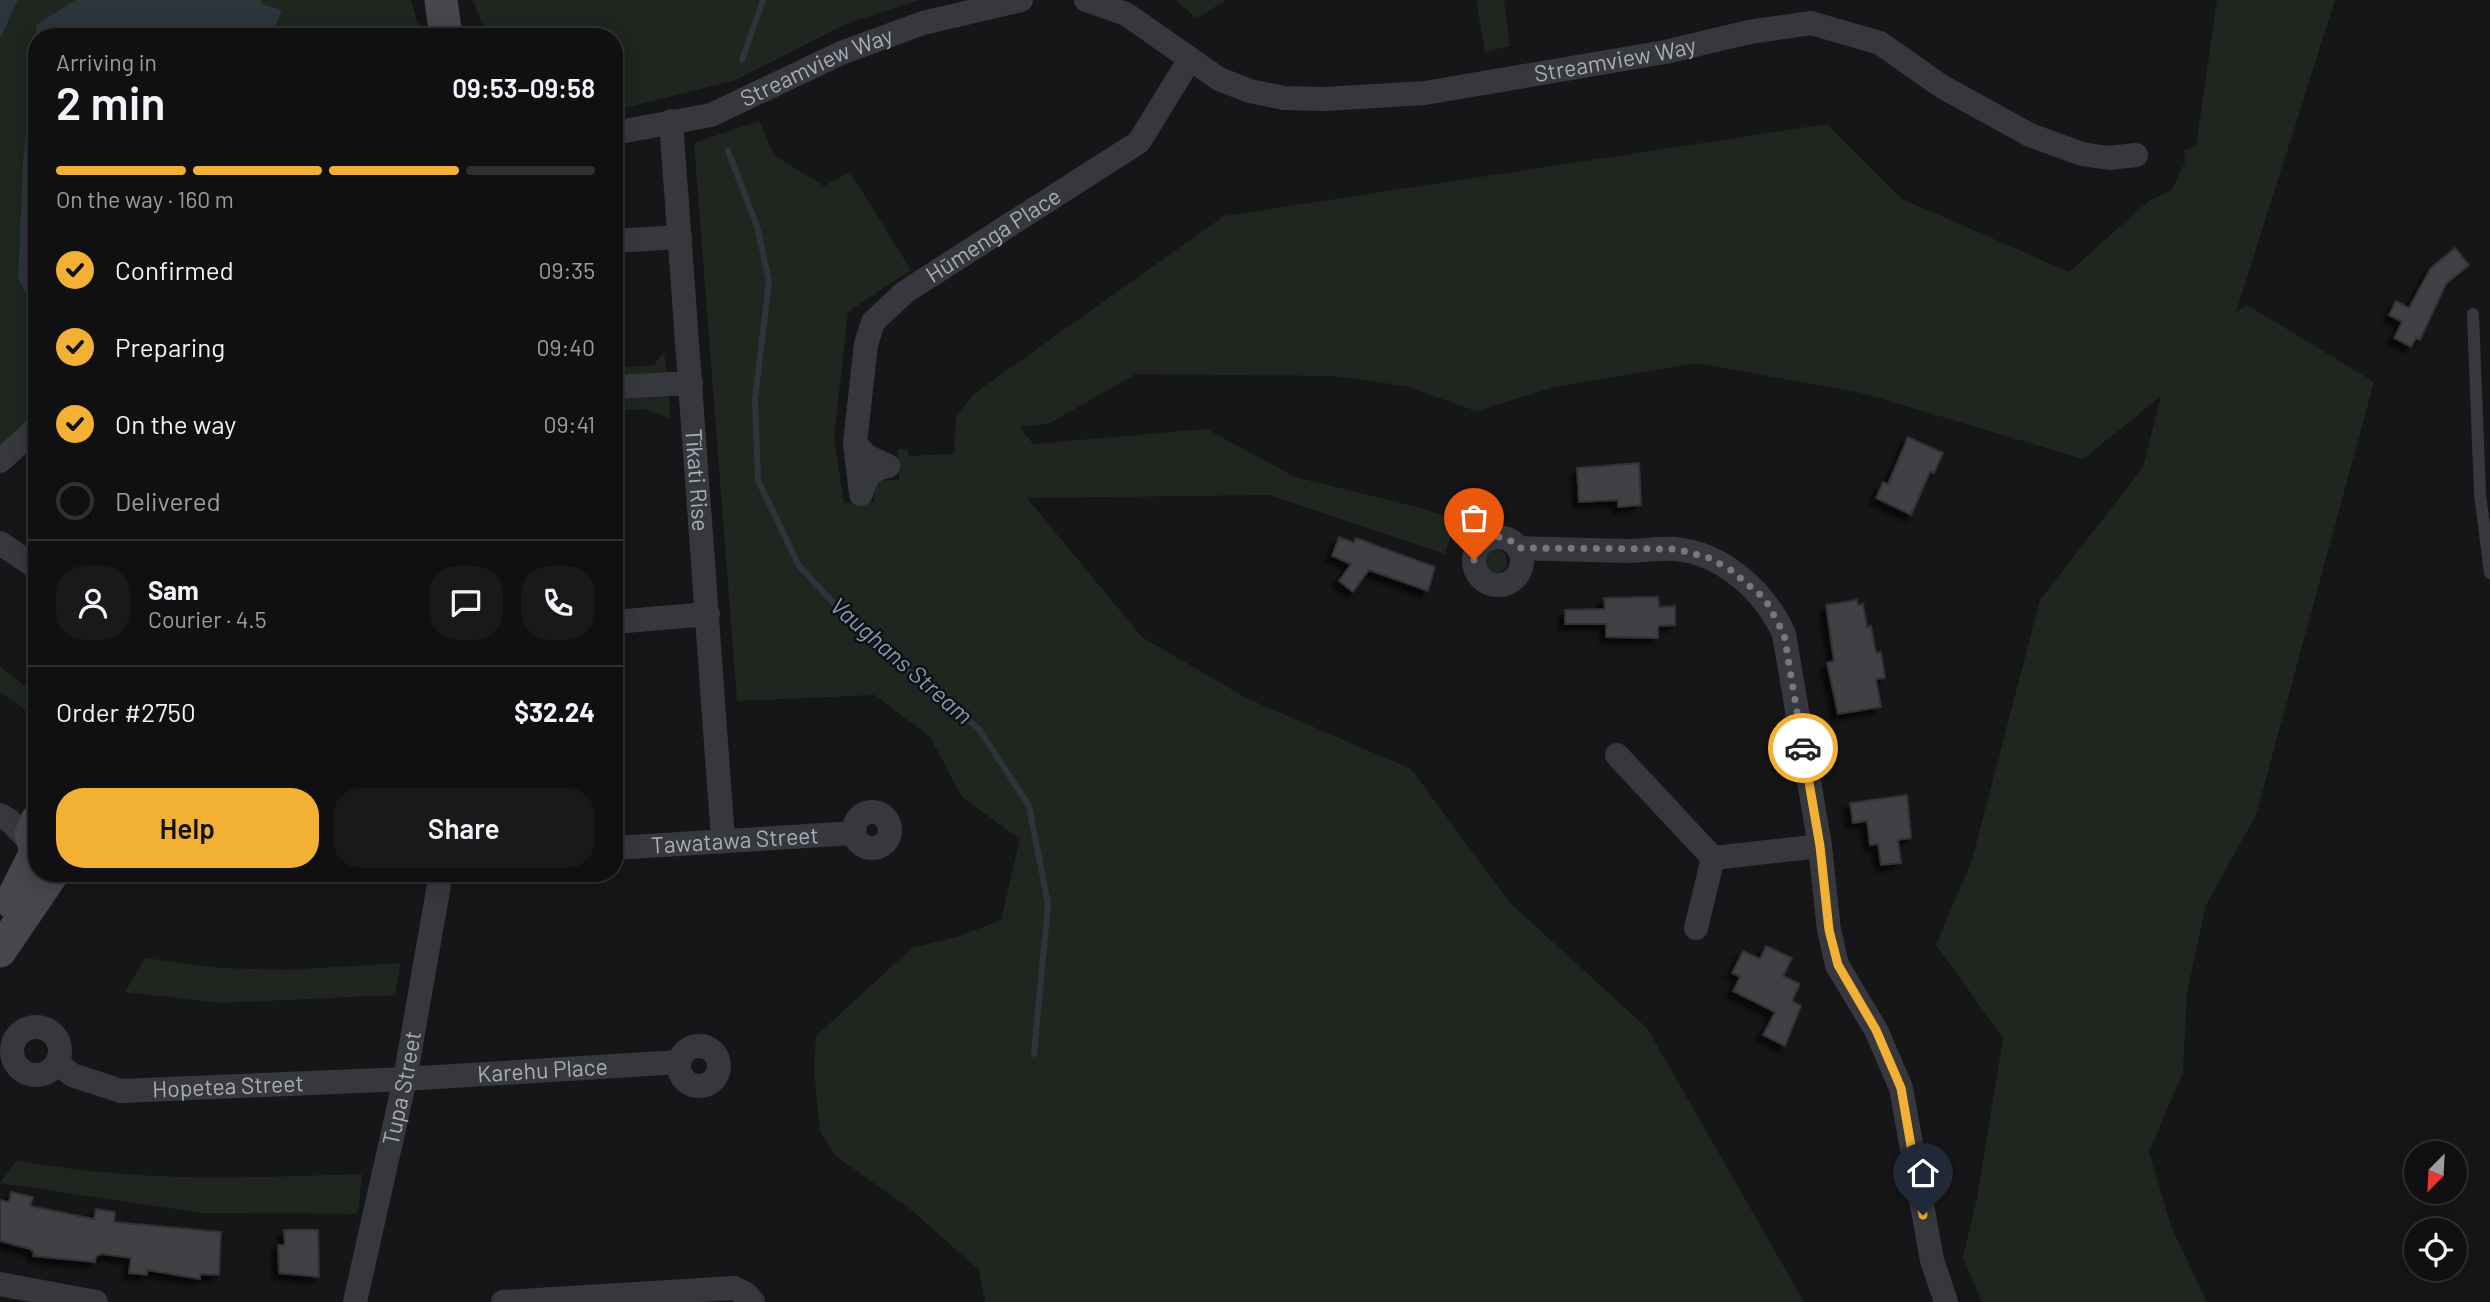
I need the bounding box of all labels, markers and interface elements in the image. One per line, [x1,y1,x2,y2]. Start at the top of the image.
street label: Streamview Way [735,20,897,112]
street label: Streamview Way [1532,30,1699,87]
text: Arriving in [56,48,157,76]
text: 09:53–09:58 [452,72,595,103]
text: 2 min [56,74,165,129]
street label: Hūmenga Place [920,181,1065,288]
text: On the way · 160 m [56,185,234,213]
icon: check [56,251,94,289]
text: Confirmed [115,254,234,285]
text: 09:35 [539,256,595,284]
icon: check [56,328,94,366]
text: Preparing [115,331,225,362]
text: 09:40 [537,333,595,361]
icon: check [56,405,94,443]
text: On the way [115,408,236,439]
text: 09:41 [544,410,595,438]
street label: Tīkati Rise [680,428,716,532]
text: Delivered [115,485,221,516]
pin [1444,488,1504,560]
icon: bag [1455,499,1493,537]
button: person [56,566,130,640]
button: chat [429,566,503,640]
button: phone [521,566,595,640]
text: Sam [148,574,199,605]
water label: Vaughans Stream [825,590,979,729]
text: Courier · 4.5 [148,605,267,633]
text: Order #2750 [56,696,196,727]
text: $32.24 [514,696,595,727]
courier [1768,713,1838,783]
icon: car [1784,729,1822,767]
button: Help [56,788,319,868]
button: Share [333,788,595,868]
street label: Tawatawa Street [650,820,819,859]
street label: Tupa Street [376,1029,426,1148]
street label: Karehu Place [476,1051,608,1087]
street label: Hopetea Street [152,1068,304,1103]
north arrow [2404,1141,2468,1204]
map controls [2404,1141,2467,1281]
pin [1893,1143,1953,1215]
icon: home [1904,1154,1942,1192]
button: locate [2404,1218,2467,1281]

